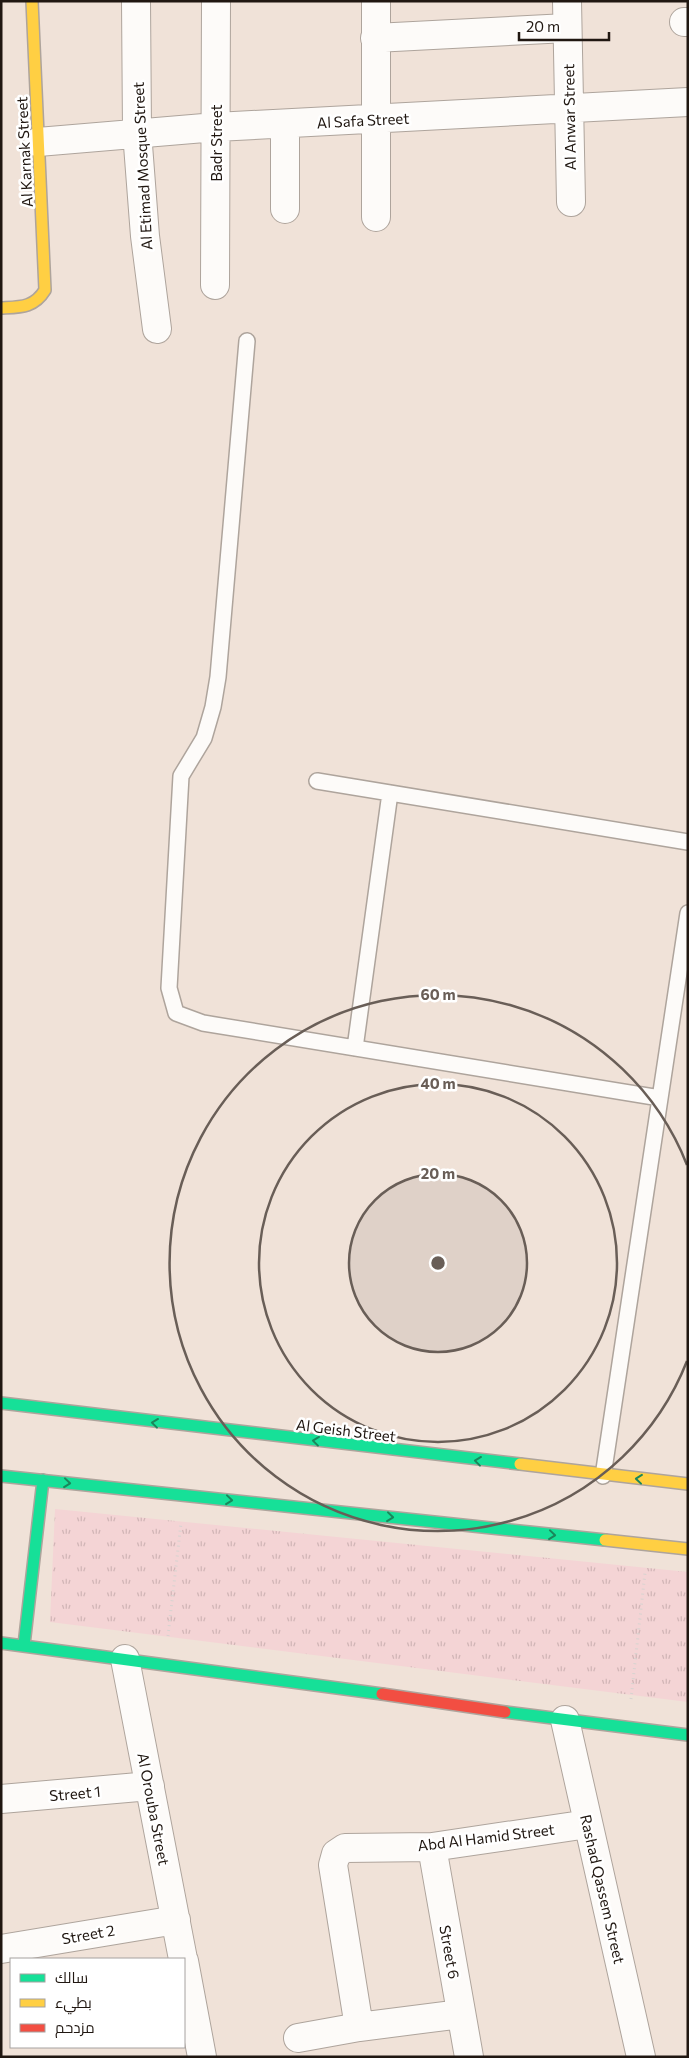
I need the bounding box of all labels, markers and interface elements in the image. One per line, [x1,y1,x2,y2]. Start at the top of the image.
scale bar [519,10,609,42]
text: 20 m [526,17,560,35]
street label: Al Anwar Street [559,63,579,171]
street label: Al Etimad Mosque Street [129,81,155,251]
street label: Al Karnak Street [12,96,36,208]
street label: Badr Street [207,104,225,182]
street label: Al Safa Street [316,109,410,131]
text: 60 m [420,985,456,1003]
text: 40 m [420,1074,456,1092]
text: 20 m [421,1164,455,1182]
centre of rings [429,1254,447,1272]
street label: Al Geish Street [295,1415,397,1445]
one-way arrow [151,1418,159,1429]
one-way arrow [312,1436,320,1447]
one-way arrow [474,1456,482,1467]
one-way arrow [635,1474,643,1485]
one-way arrow [63,1477,71,1488]
one-way arrow [225,1494,233,1505]
one-way arrow [387,1511,395,1522]
one-way arrow [548,1529,556,1540]
street label: Al Orouba Street [134,1751,174,1867]
street label: Street 1 [48,1782,102,1804]
street label: Rashad Qassem Street [577,1813,629,1965]
street label: Abd Al Hamid Street [417,1820,555,1854]
street label: Street 2 [60,1920,116,1948]
street label: Street 6 [436,1924,464,1980]
legend [10,1958,185,2048]
text: سالك [55,1968,88,1986]
text: بطيء [55,1993,92,2015]
text: مزدحم [55,2018,95,2038]

